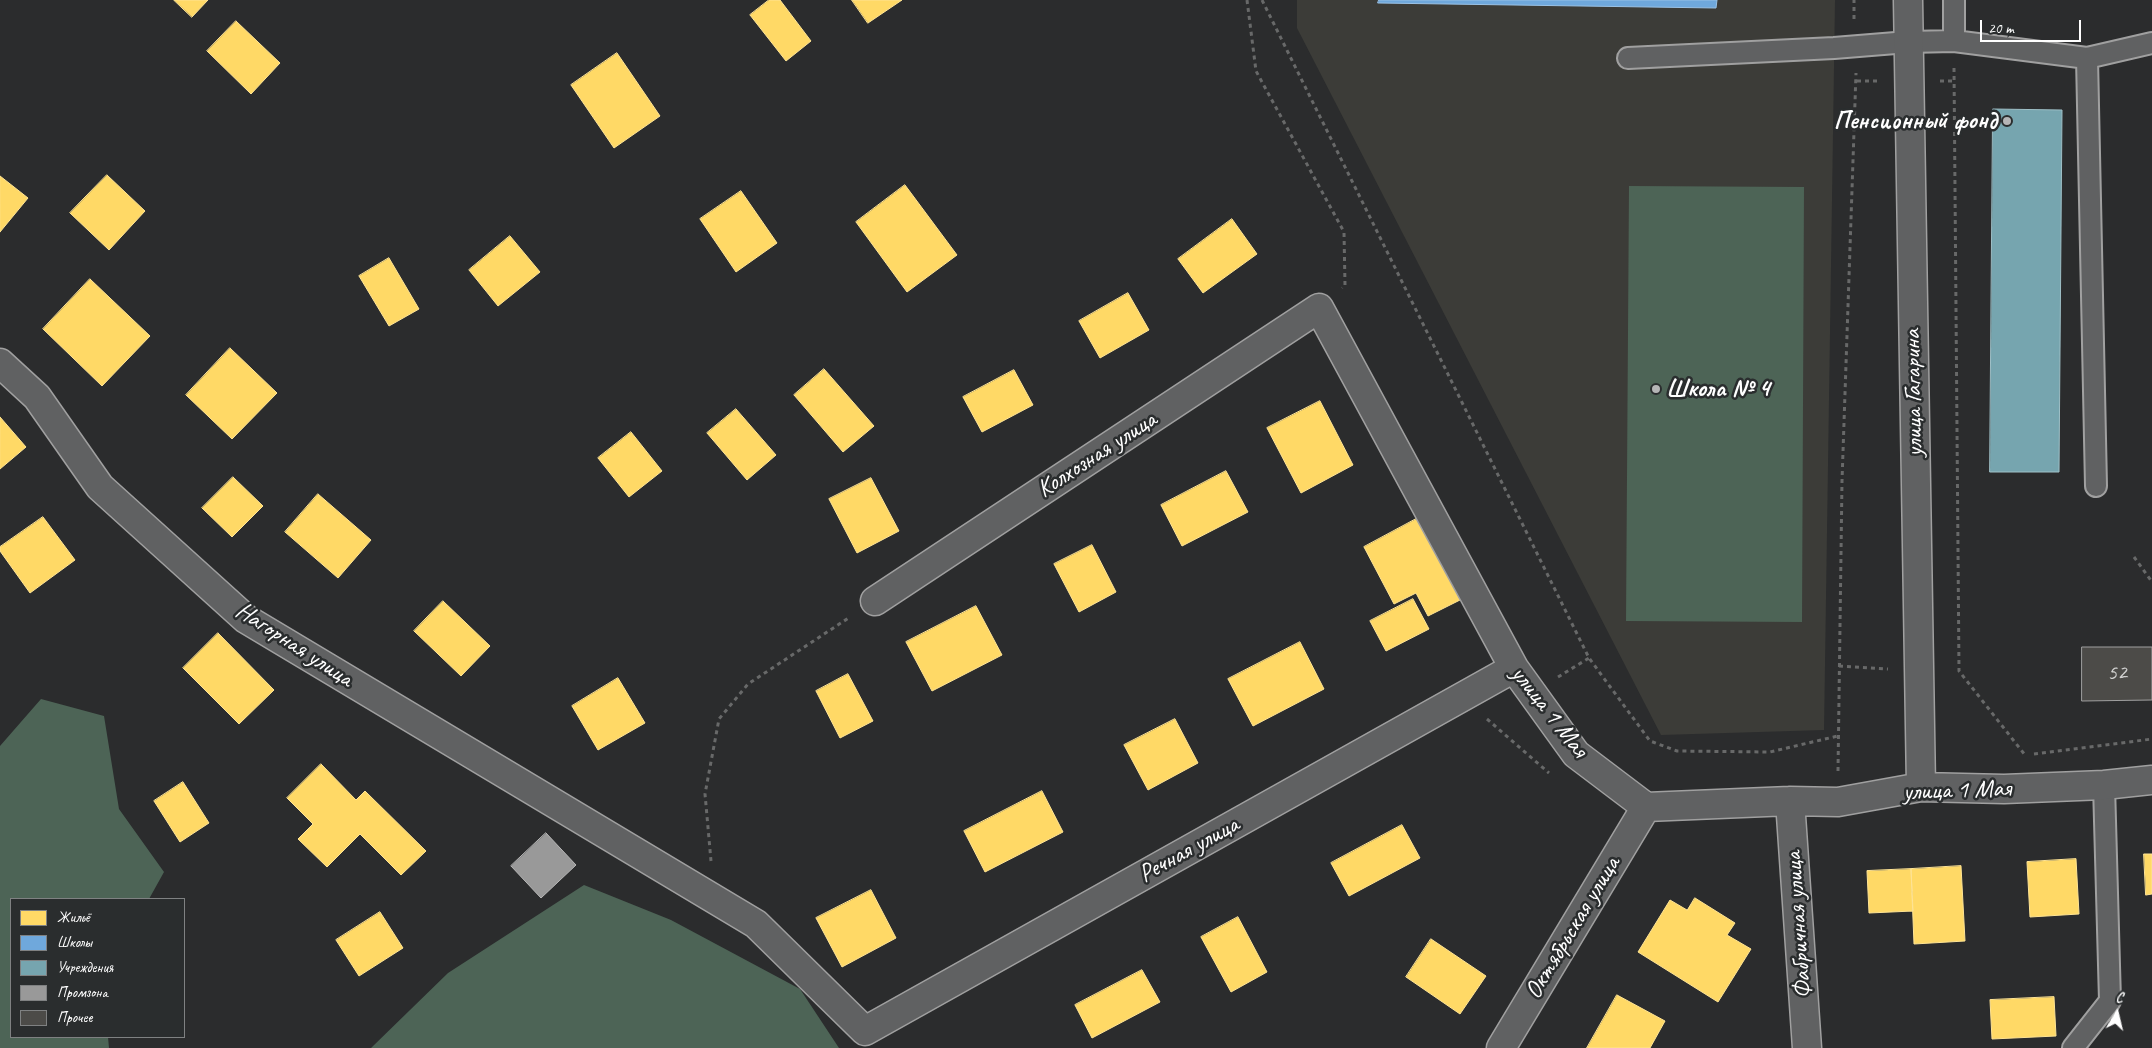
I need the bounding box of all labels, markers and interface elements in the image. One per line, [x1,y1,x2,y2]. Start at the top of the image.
scale bar [1982,10,2083,42]
text: 20 m [1988,19,2014,38]
place label: Пенсионный фонд [1834,106,1997,136]
marker: Пенсионный фонд [2001,115,2013,127]
street label: улица Гагарина [1898,329,1930,457]
place label: Школа № 4 [1666,374,1770,404]
marker: Школа № 4 [1650,383,1662,395]
street label: Колхозная улица [1032,405,1162,505]
street label: Нагорная улица [230,596,358,694]
street label: улица 1 Мая [1504,660,1594,764]
house number: 52 [2107,660,2127,686]
street label: улица 1 Мая [1902,774,2012,808]
street label: Речная улица [1134,810,1244,890]
street label: Фабричная улица [1779,850,1819,1000]
street label: Октябрьская улица [1519,851,1627,1005]
legend [10,898,185,1038]
text: Жильё [57,908,90,927]
text: Школы [57,933,92,952]
text: Учреждения [57,958,113,977]
text: Промзона [57,983,108,1002]
north arrow [2092,988,2142,1038]
text: С [2115,989,2124,1007]
text: Прочее [57,1008,92,1027]

